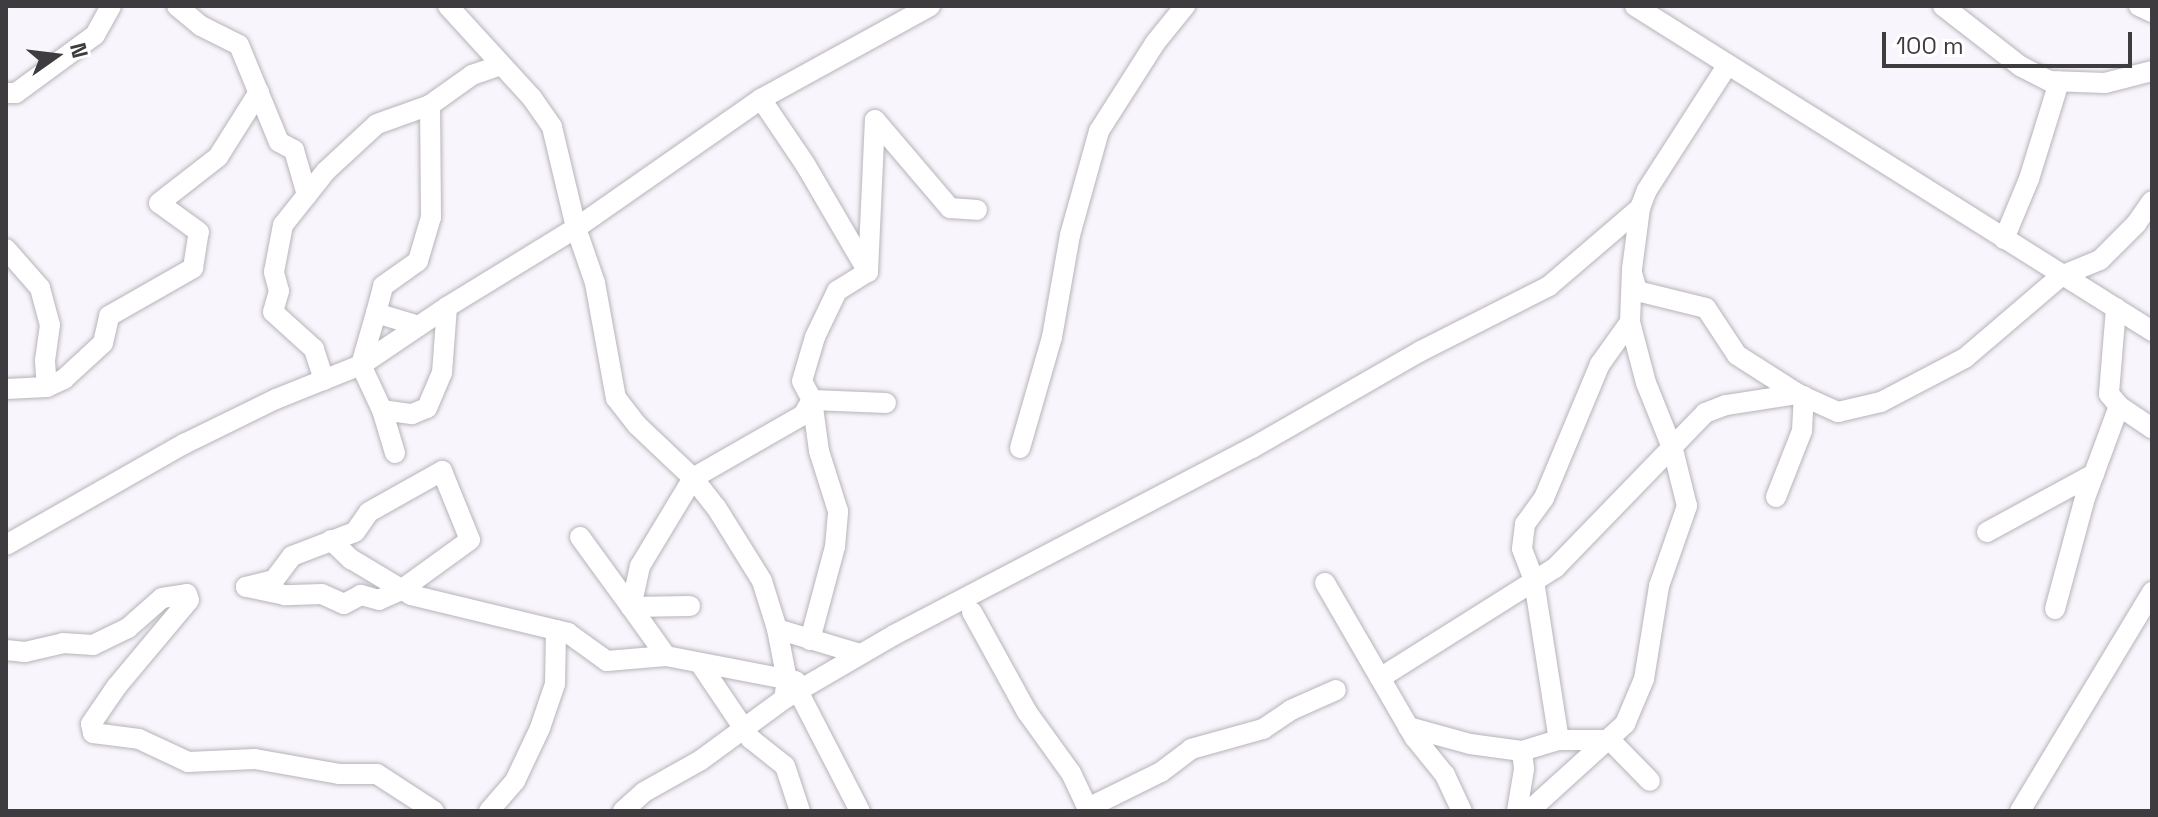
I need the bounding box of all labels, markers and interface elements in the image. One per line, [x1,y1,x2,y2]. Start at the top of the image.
north arrow [16,16,96,96]
scale bar [1886,16,2136,66]
text: 100 m [1896,30,1964,61]
text: N [64,40,95,61]

